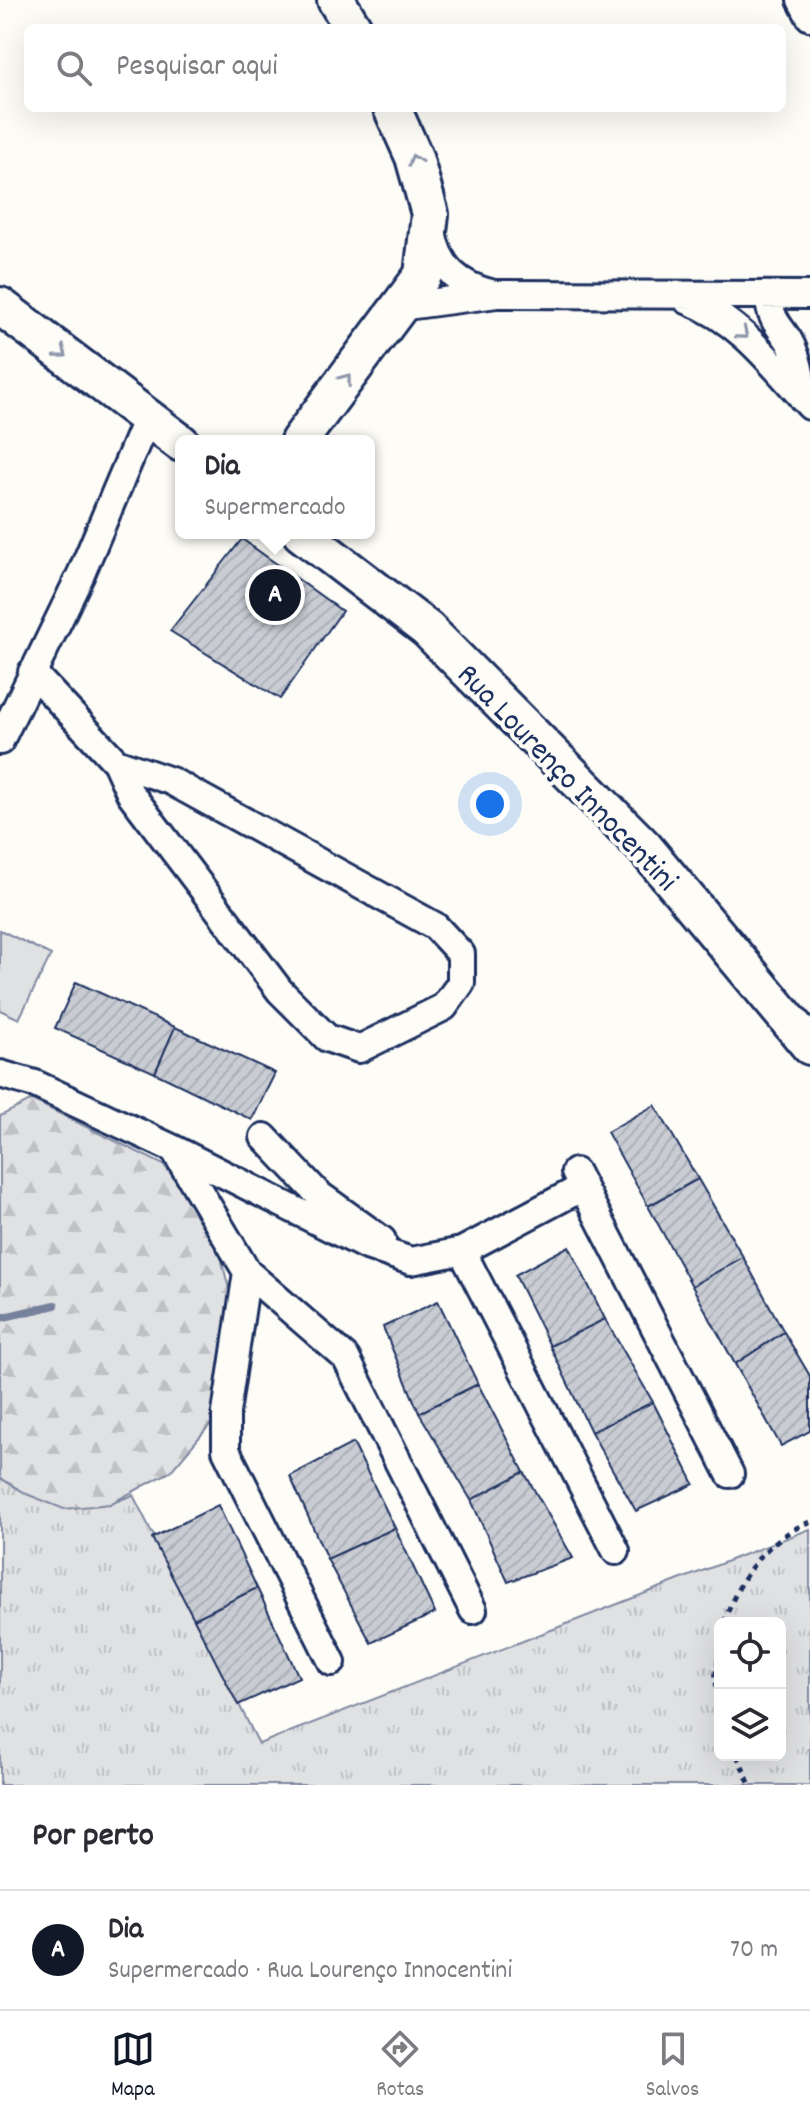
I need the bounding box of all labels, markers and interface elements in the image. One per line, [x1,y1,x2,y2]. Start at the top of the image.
search box [24,24,786,112]
icon: search [52,46,96,90]
text: Pesquisar aqui [116,47,278,90]
one-way arrow [407,154,423,168]
one-way arrow [734,324,748,339]
one-way arrow [53,344,68,358]
one-way arrow [336,373,350,387]
popup [175,435,375,539]
text: Dia [204,447,239,490]
text: Supermercado [204,490,346,527]
pin: A [249,565,301,625]
street label: Rua Lourenço Innocentini [444,655,687,904]
your location [470,784,510,824]
map controls [714,1617,786,1761]
button: locate [714,1617,786,1689]
button: layers [714,1689,786,1761]
text: Por perto [32,1813,154,1862]
text: Dia [108,1910,143,1953]
text: A [51,1932,65,1969]
text: 70 m [730,1932,778,1969]
text: Supermercado · Rua Lourenço Innocentini [108,1953,512,1990]
tab: Mapa [111,2027,155,2106]
tab: Rotas [376,2027,424,2106]
tab: Salvos [646,2027,699,2106]

